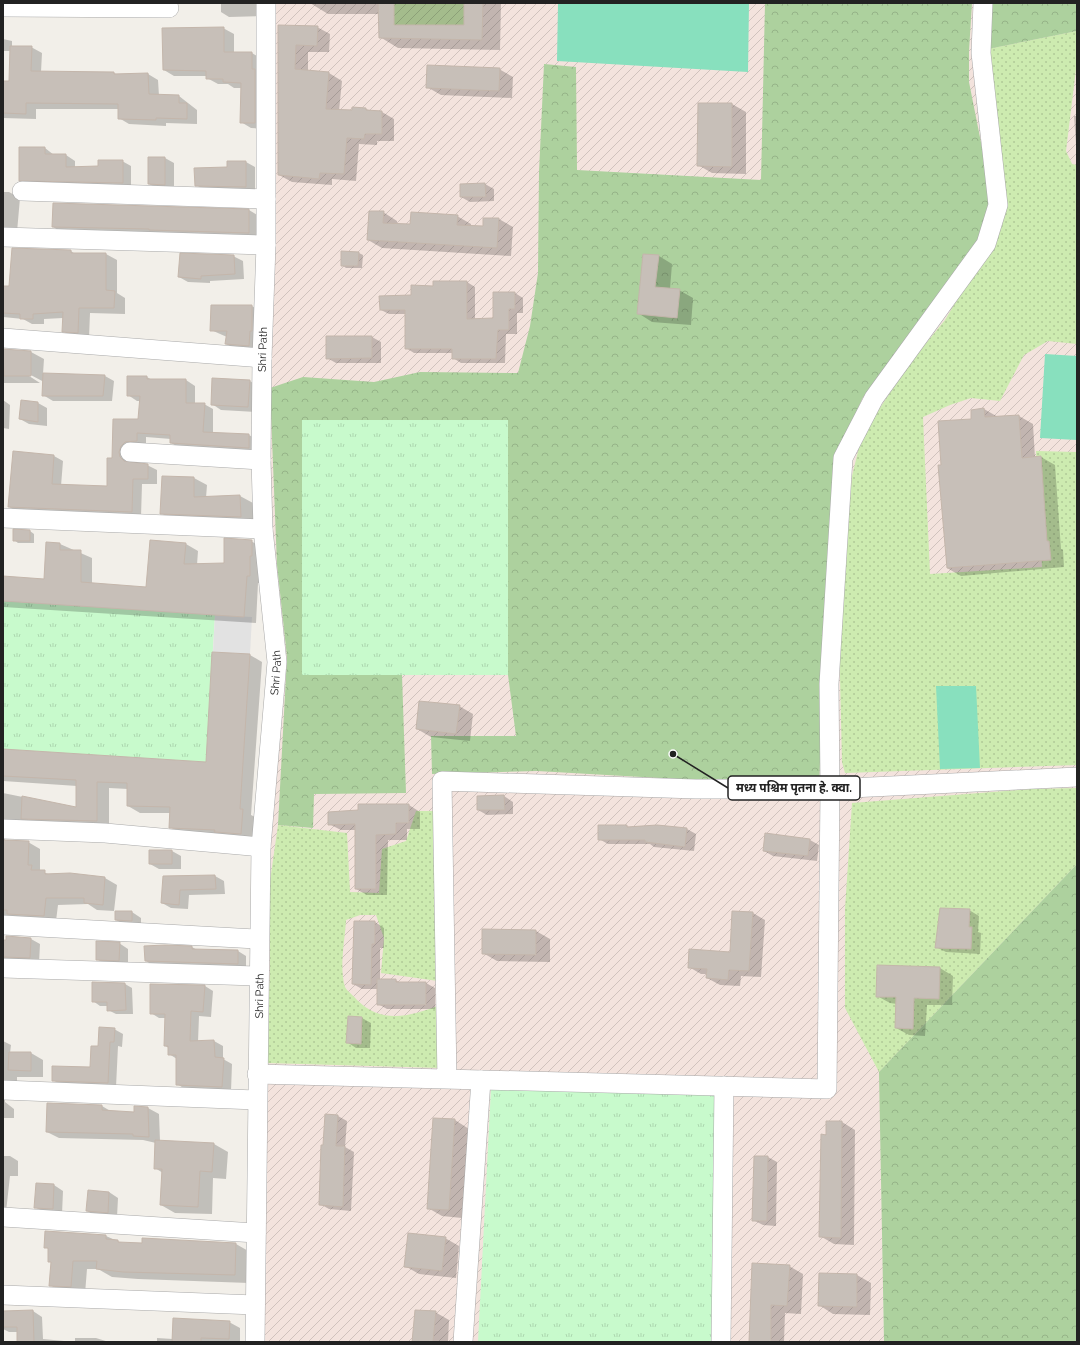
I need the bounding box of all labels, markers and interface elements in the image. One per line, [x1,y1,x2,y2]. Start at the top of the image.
street label: Shri Path [256,327,270,372]
street label: Shri Path [268,650,284,696]
callout: मध्य पश्चिम पृतना हे. क्वा. [728,776,860,800]
text: मध्य पश्चिम पृतना हे. क्वा. [736,780,852,796]
street label: Shri Path [253,973,266,1019]

